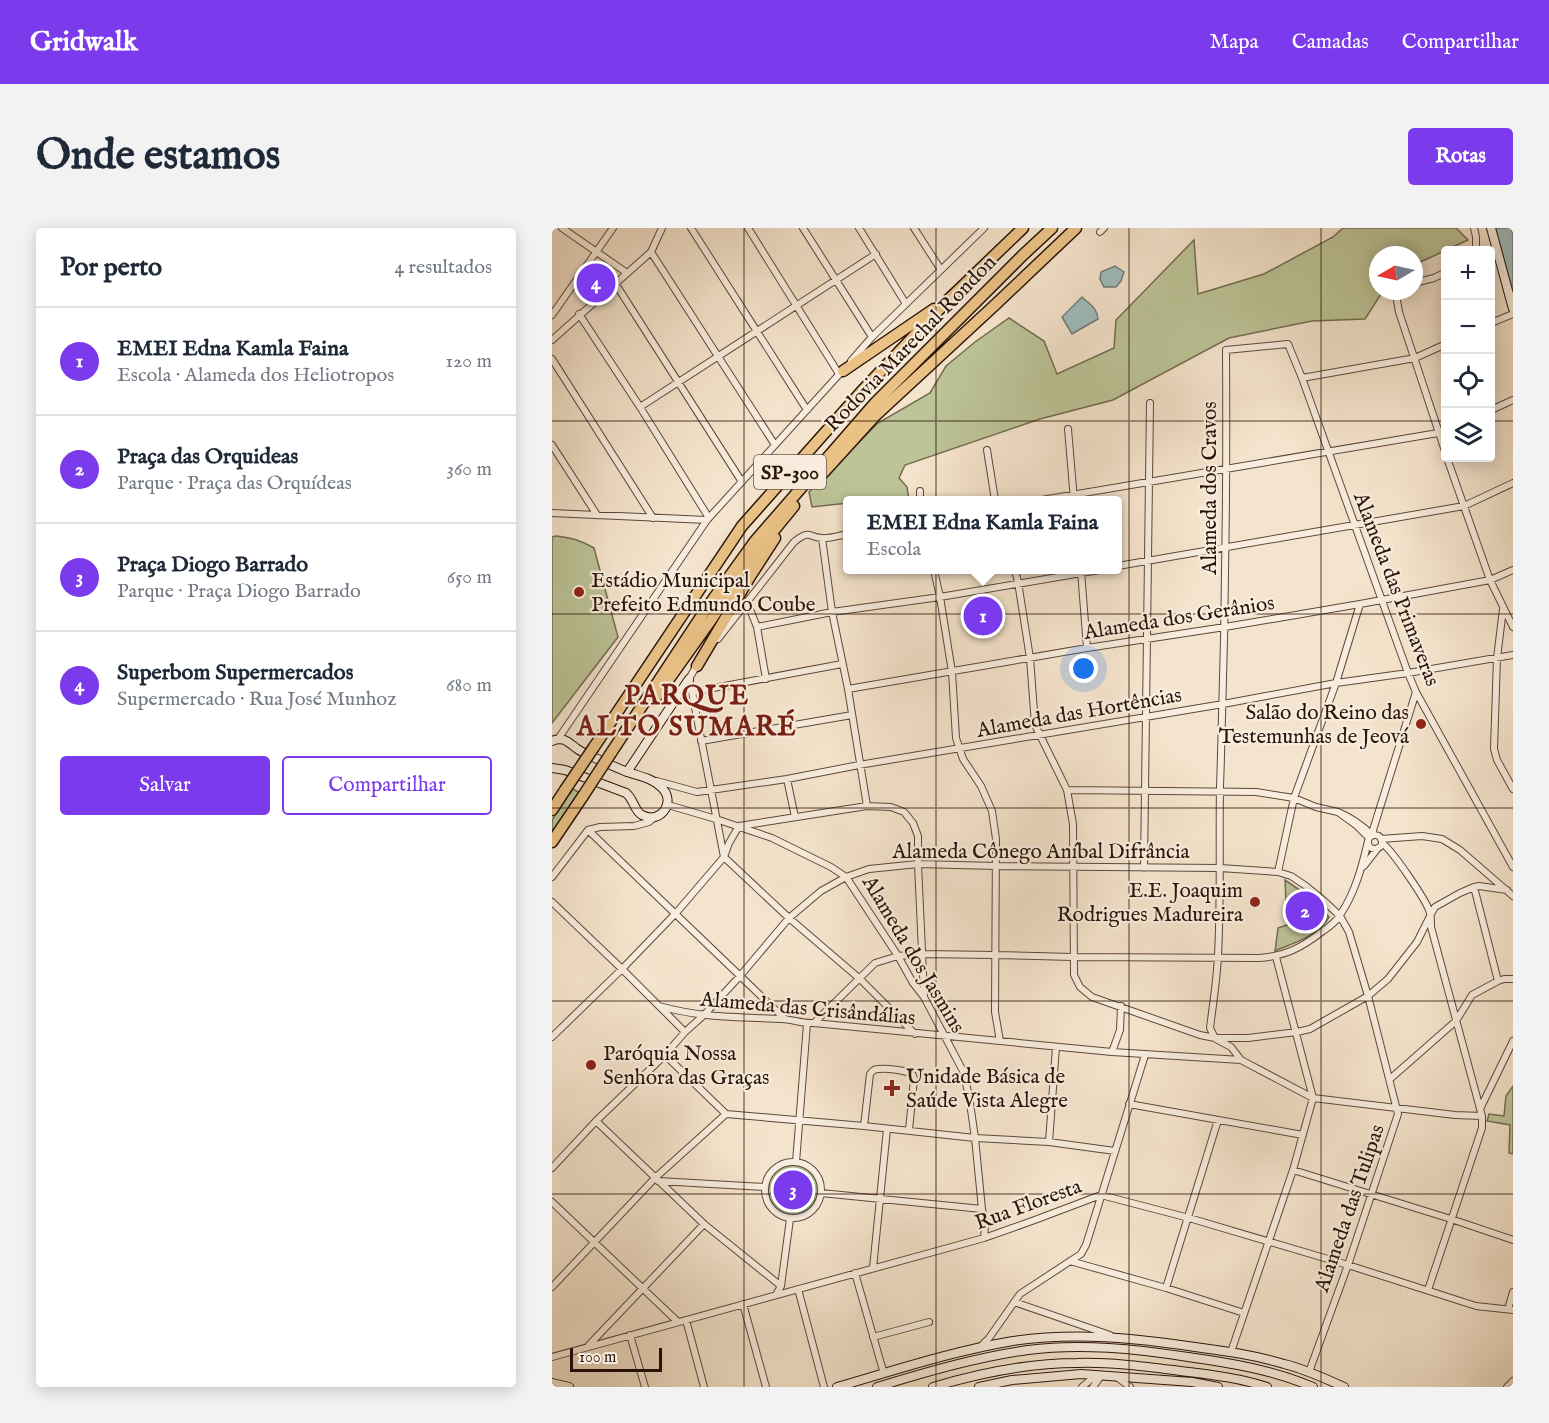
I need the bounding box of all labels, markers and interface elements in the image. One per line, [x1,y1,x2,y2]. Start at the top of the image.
text: Gridwalk [30,25,138,60]
text: Mapa [1209,29,1259,56]
text: Camadas [1292,29,1369,56]
text: Compartilhar [1402,29,1519,56]
button: Rotas [1408,128,1513,185]
text: Onde estamos [36,130,280,183]
north arrow [1369,246,1423,300]
map controls [1441,246,1495,462]
button: + [1441,246,1495,300]
street label: Rodovia Marechal Rondon [819,250,1003,438]
text: Por perto [60,251,162,284]
text: 4 resultados [394,255,492,280]
pin: 4 [576,260,615,306]
button: − [1441,300,1495,354]
text: EMEI Edna Kamla Faina [117,335,348,363]
text: 1 [76,349,83,374]
text: 120 m [446,349,492,374]
button: locate [1441,354,1495,408]
text: Escola · Alameda dos Heliotropos [117,363,394,388]
street label: Alameda dos Cravos [1197,401,1224,576]
button: layers [1441,408,1495,462]
text: Praça das Orquideas [117,443,298,471]
road number: SP-300 [754,455,826,489]
text: 2 [75,457,84,482]
text: 360 m [446,457,492,482]
text: Parque · Praça das Orquídeas [117,471,352,496]
street label: Alameda das Primaveras [1346,488,1445,690]
popup [843,496,1122,574]
text: EMEI Edna Kamla Faina [867,509,1098,537]
text: Escola [867,537,921,562]
text: Praça Diogo Barrado [117,551,308,579]
text: 3 [76,565,83,590]
text: 650 m [447,565,492,590]
place label: Estádio Municipal Prefeito Edmundo Coube [591,568,816,619]
text: Parque · Praça Diogo Barrado [117,579,361,604]
marker: Estádio Municipal Prefeito Edmundo Coube [572,585,586,599]
street label: Alameda dos Gerânios [1081,590,1276,647]
pin: 1 [964,594,1002,638]
your location [1069,654,1098,683]
text: Superbom Supermercados [117,659,353,687]
text: 4 [75,673,84,698]
text: 680 m [446,673,492,698]
district label: PARQUE ALTO SUMARÉ [576,680,797,745]
street label: Alameda das Hortências [974,682,1184,745]
text: Supermercado · Rua José Munhoz [117,687,396,712]
place label: Salão do Reino das Testemunhas de Jeová [1219,700,1410,751]
marker: Salão do Reino das Testemunhas de Jeová [1414,717,1428,731]
button: Salvar [60,756,270,815]
button: Compartilhar [282,756,492,815]
street label: Alameda Cônego Aníbal Difrância [891,839,1191,866]
street label: Alameda dos Jasmins [855,870,970,1038]
place label: E.E. Joaquim Rodrigues Madureira [1057,878,1244,929]
pin: 2 [1286,888,1324,934]
marker: E.E. Joaquim Rodrigues Madureira [1248,895,1262,909]
street label: Alameda das Crisândálias [698,987,917,1032]
place label: Paróquia Nossa Senhora das Graças [603,1041,770,1092]
marker: Paróquia Nossa Senhora das Graças [584,1058,598,1072]
place label: Unidade Básica de Saúde Vista Alegre [906,1064,1068,1115]
marker: Unidade Básica de Saúde Vista Alegre [883,1079,901,1097]
street label: Alameda das Tulipas [1309,1121,1392,1297]
pin: 3 [774,1168,812,1212]
street label: Rua Floresta [971,1173,1086,1237]
scale bar [570,1345,662,1372]
text: 100 m [579,1348,616,1368]

